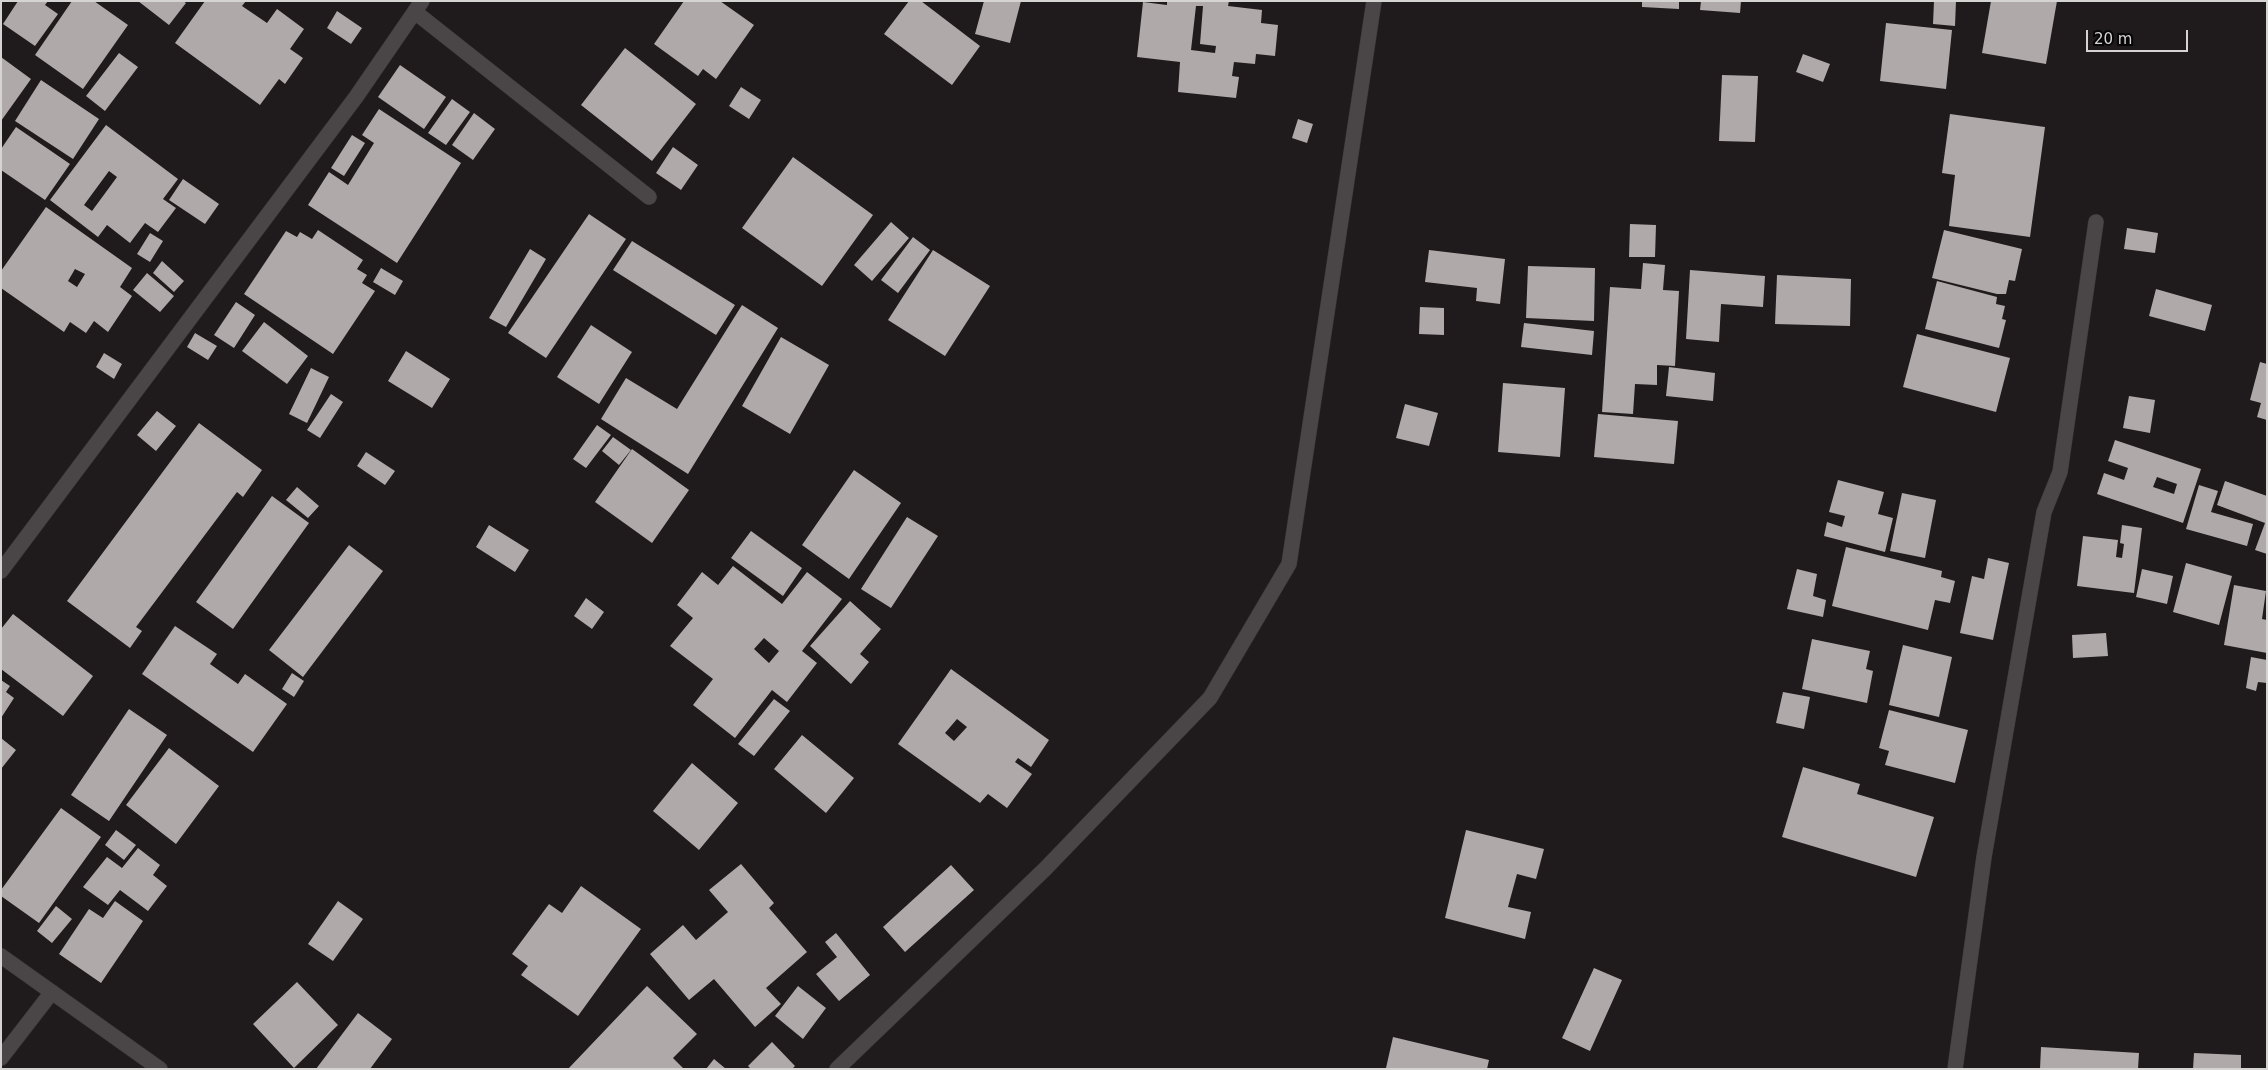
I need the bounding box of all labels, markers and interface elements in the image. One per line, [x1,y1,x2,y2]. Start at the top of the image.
scale bar [2088,20,2190,52]
text: 20 m [2094,30,2132,48]

